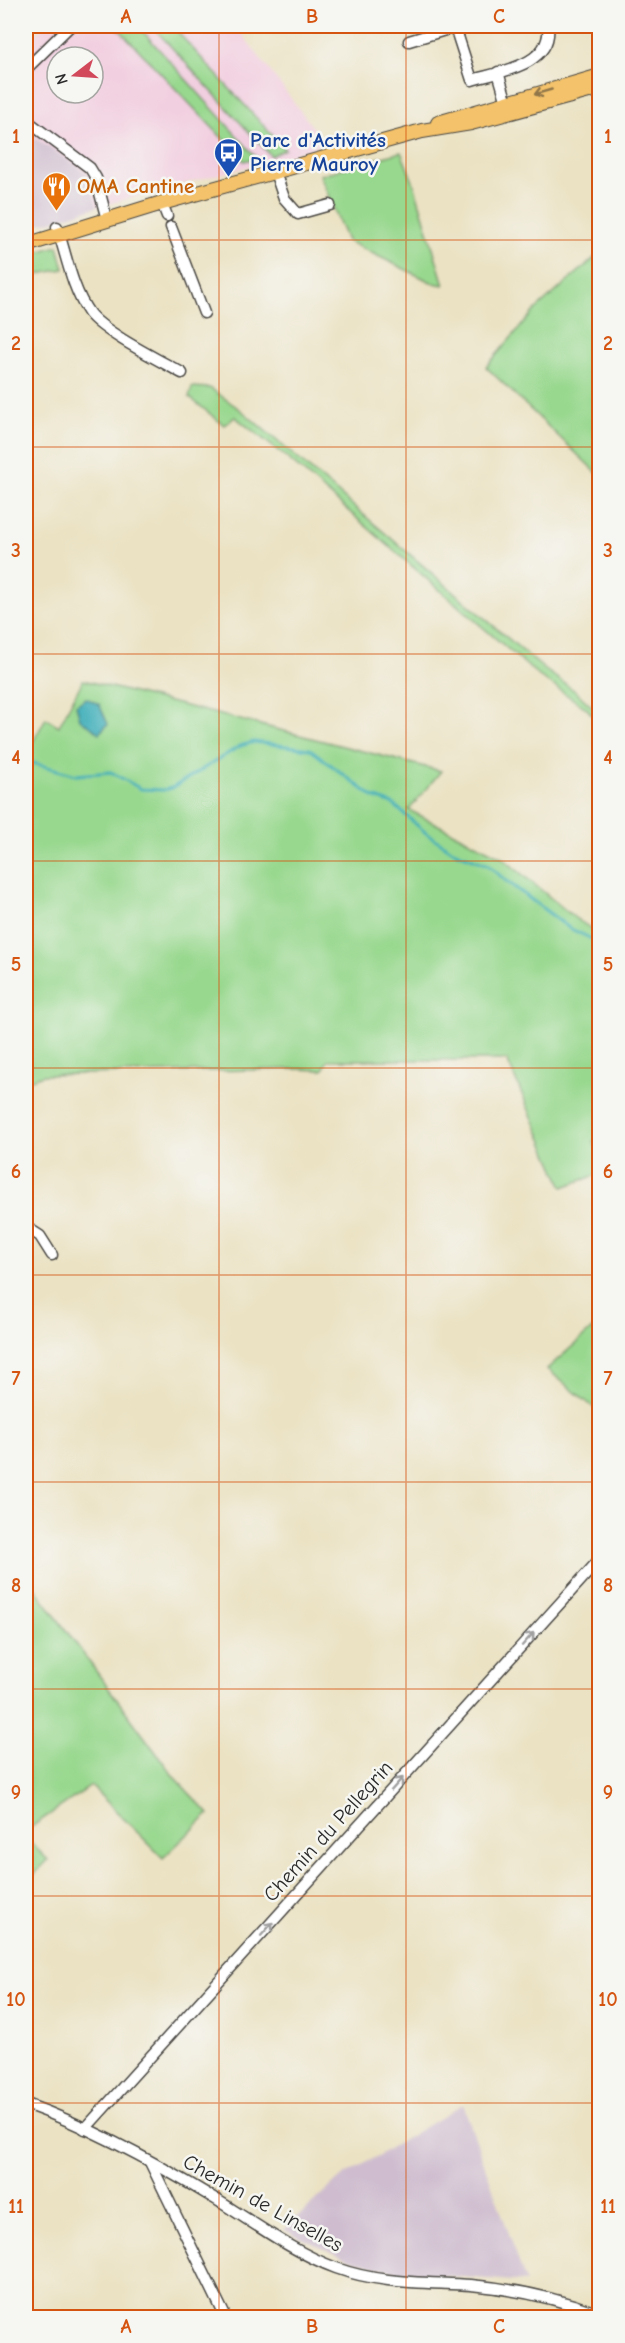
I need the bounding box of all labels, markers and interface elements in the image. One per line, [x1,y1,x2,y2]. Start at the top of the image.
text: A [120,5,132,28]
text: B [306,5,318,28]
text: C [493,5,505,28]
north arrow [45,45,105,105]
text: N [51,71,72,87]
one-way arrow [534,87,553,98]
text: 1 [12,125,20,148]
text: 1 [604,125,612,148]
place label: Parc d'Activités Pierre Mauroy [250,128,386,176]
bus stop icon: Parc d'Activités Pierre Mauroy [213,136,245,178]
restaurant icon: OMA Cantine [40,170,72,212]
place label: OMA Cantine [77,174,194,198]
text: 2 [11,332,21,355]
text: 2 [603,332,613,355]
text: 3 [11,539,21,562]
text: 3 [603,539,613,562]
text: 4 [11,746,21,769]
text: 4 [603,746,613,769]
text: 5 [11,953,21,976]
text: 5 [603,953,613,976]
text: 6 [11,1160,21,1183]
text: 6 [603,1160,613,1183]
text: 7 [12,1367,21,1390]
text: 7 [604,1367,613,1390]
text: 8 [11,1574,21,1597]
text: 8 [603,1574,613,1597]
one-way arrow [521,1632,535,1647]
street label: Chemin du Pellegrin [258,1756,398,1906]
one-way arrow [390,1777,404,1792]
text: 9 [11,1781,21,1804]
text: 9 [603,1781,613,1804]
one-way arrow [260,1922,274,1937]
text: 10 [6,1988,26,2011]
text: 10 [598,1988,618,2011]
street label: Chemin de Linselles [179,2149,347,2257]
text: 11 [8,2195,24,2218]
text: 11 [600,2195,616,2218]
text: A [120,2315,132,2338]
text: B [306,2315,318,2338]
text: C [493,2315,505,2338]

